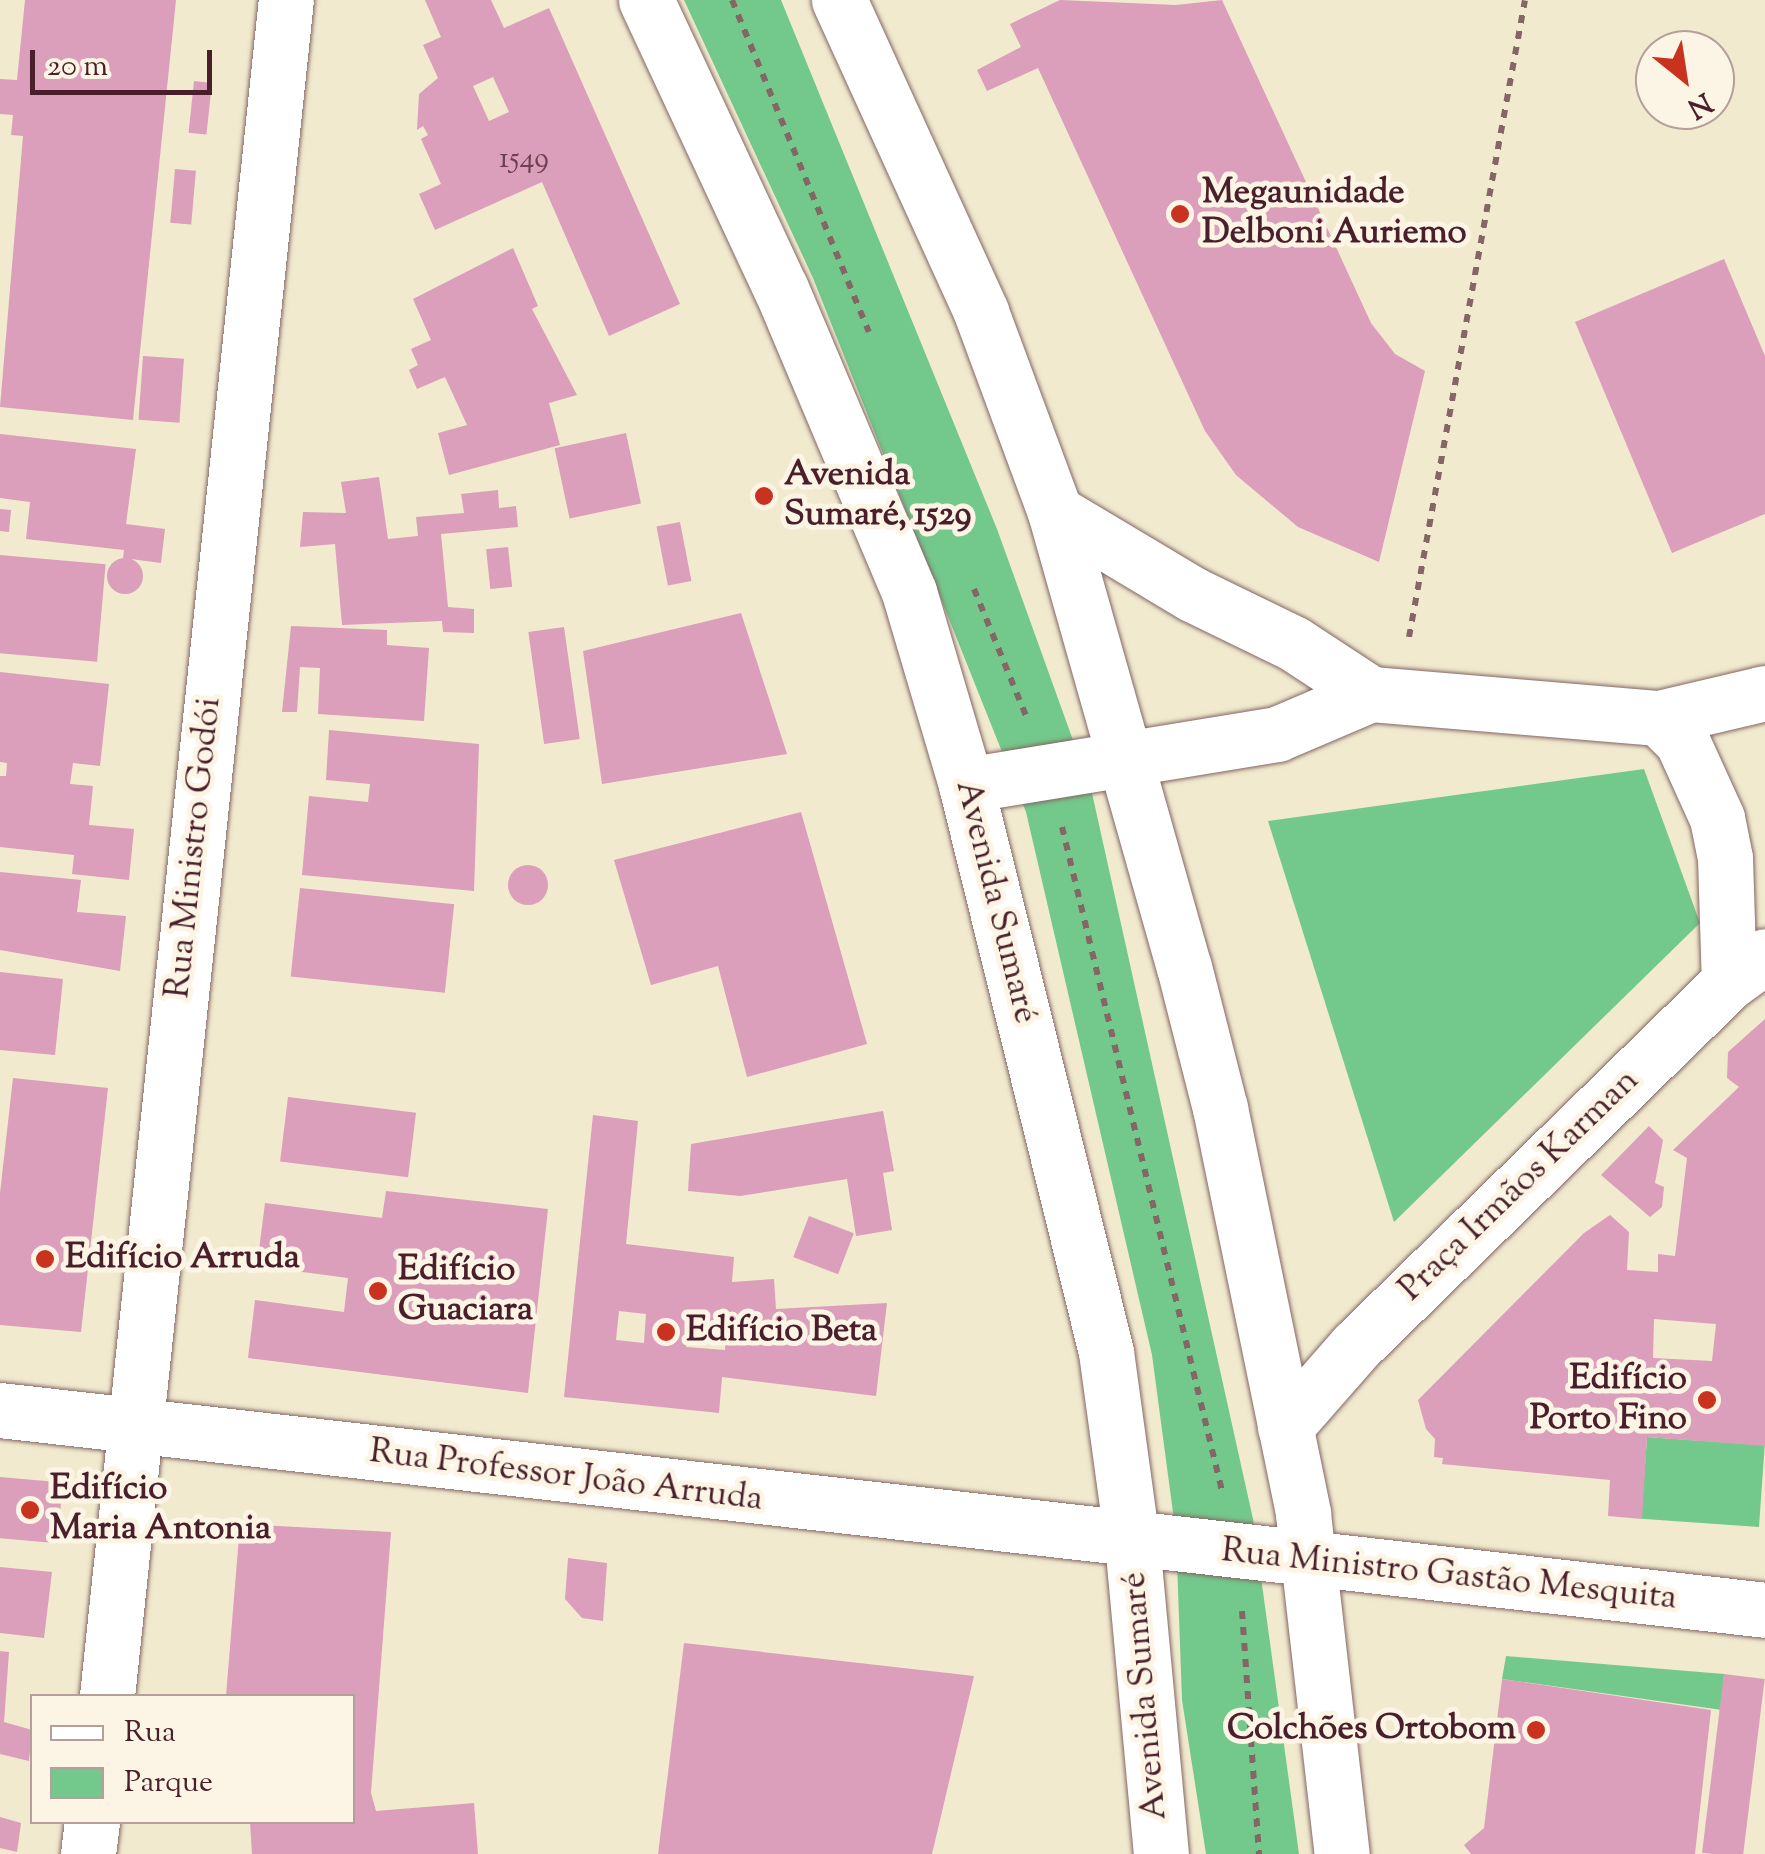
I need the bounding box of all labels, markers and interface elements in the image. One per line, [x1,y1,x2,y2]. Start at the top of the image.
scale bar [35,30,218,92]
north arrow [1635,30,1735,130]
text: 20 m [47,46,108,89]
text: N [1679,81,1719,127]
house number: 1549 [499,142,549,178]
place label: Megaunidade Delboni Auriemo [1202,173,1467,255]
marker: Megaunidade Delboni Auriemo [1167,201,1193,227]
place label: Avenida Sumaré, 1529 [784,455,972,537]
marker: Avenida Sumaré, 1529 [753,485,775,507]
street label: Rua Ministro Godói [158,695,232,1001]
street label: Avenida Sumaré [945,776,1045,1028]
street label: Praça Irmãos Karman [1391,1061,1649,1311]
place label: Edifício Arruda [65,1238,300,1280]
marker: Edifício Arruda [34,1248,56,1270]
place label: Edifício Guaciara [398,1250,533,1332]
marker: Edifício Guaciara [367,1280,389,1302]
place label: Edifício Beta [686,1311,877,1353]
marker: Edifício Beta [655,1321,677,1343]
place label: Edifício Porto Fino [1530,1359,1687,1441]
marker: Edifício Porto Fino [1696,1389,1718,1411]
street label: Rua Professor João Arruda [367,1432,765,1522]
place label: Edifício Maria Antonia [50,1469,271,1551]
marker: Edifício Maria Antonia [19,1499,41,1521]
street label: Rua Ministro Gastão Mesquita [1219,1531,1679,1621]
street label: Avenida Sumaré [1114,1570,1178,1822]
legend [30,1694,355,1824]
place label: Colchões Ortobom [1227,1709,1516,1751]
text: Rua [124,1712,176,1755]
marker: Colchões Ortobom [1525,1719,1547,1741]
text: Parque [124,1762,213,1805]

